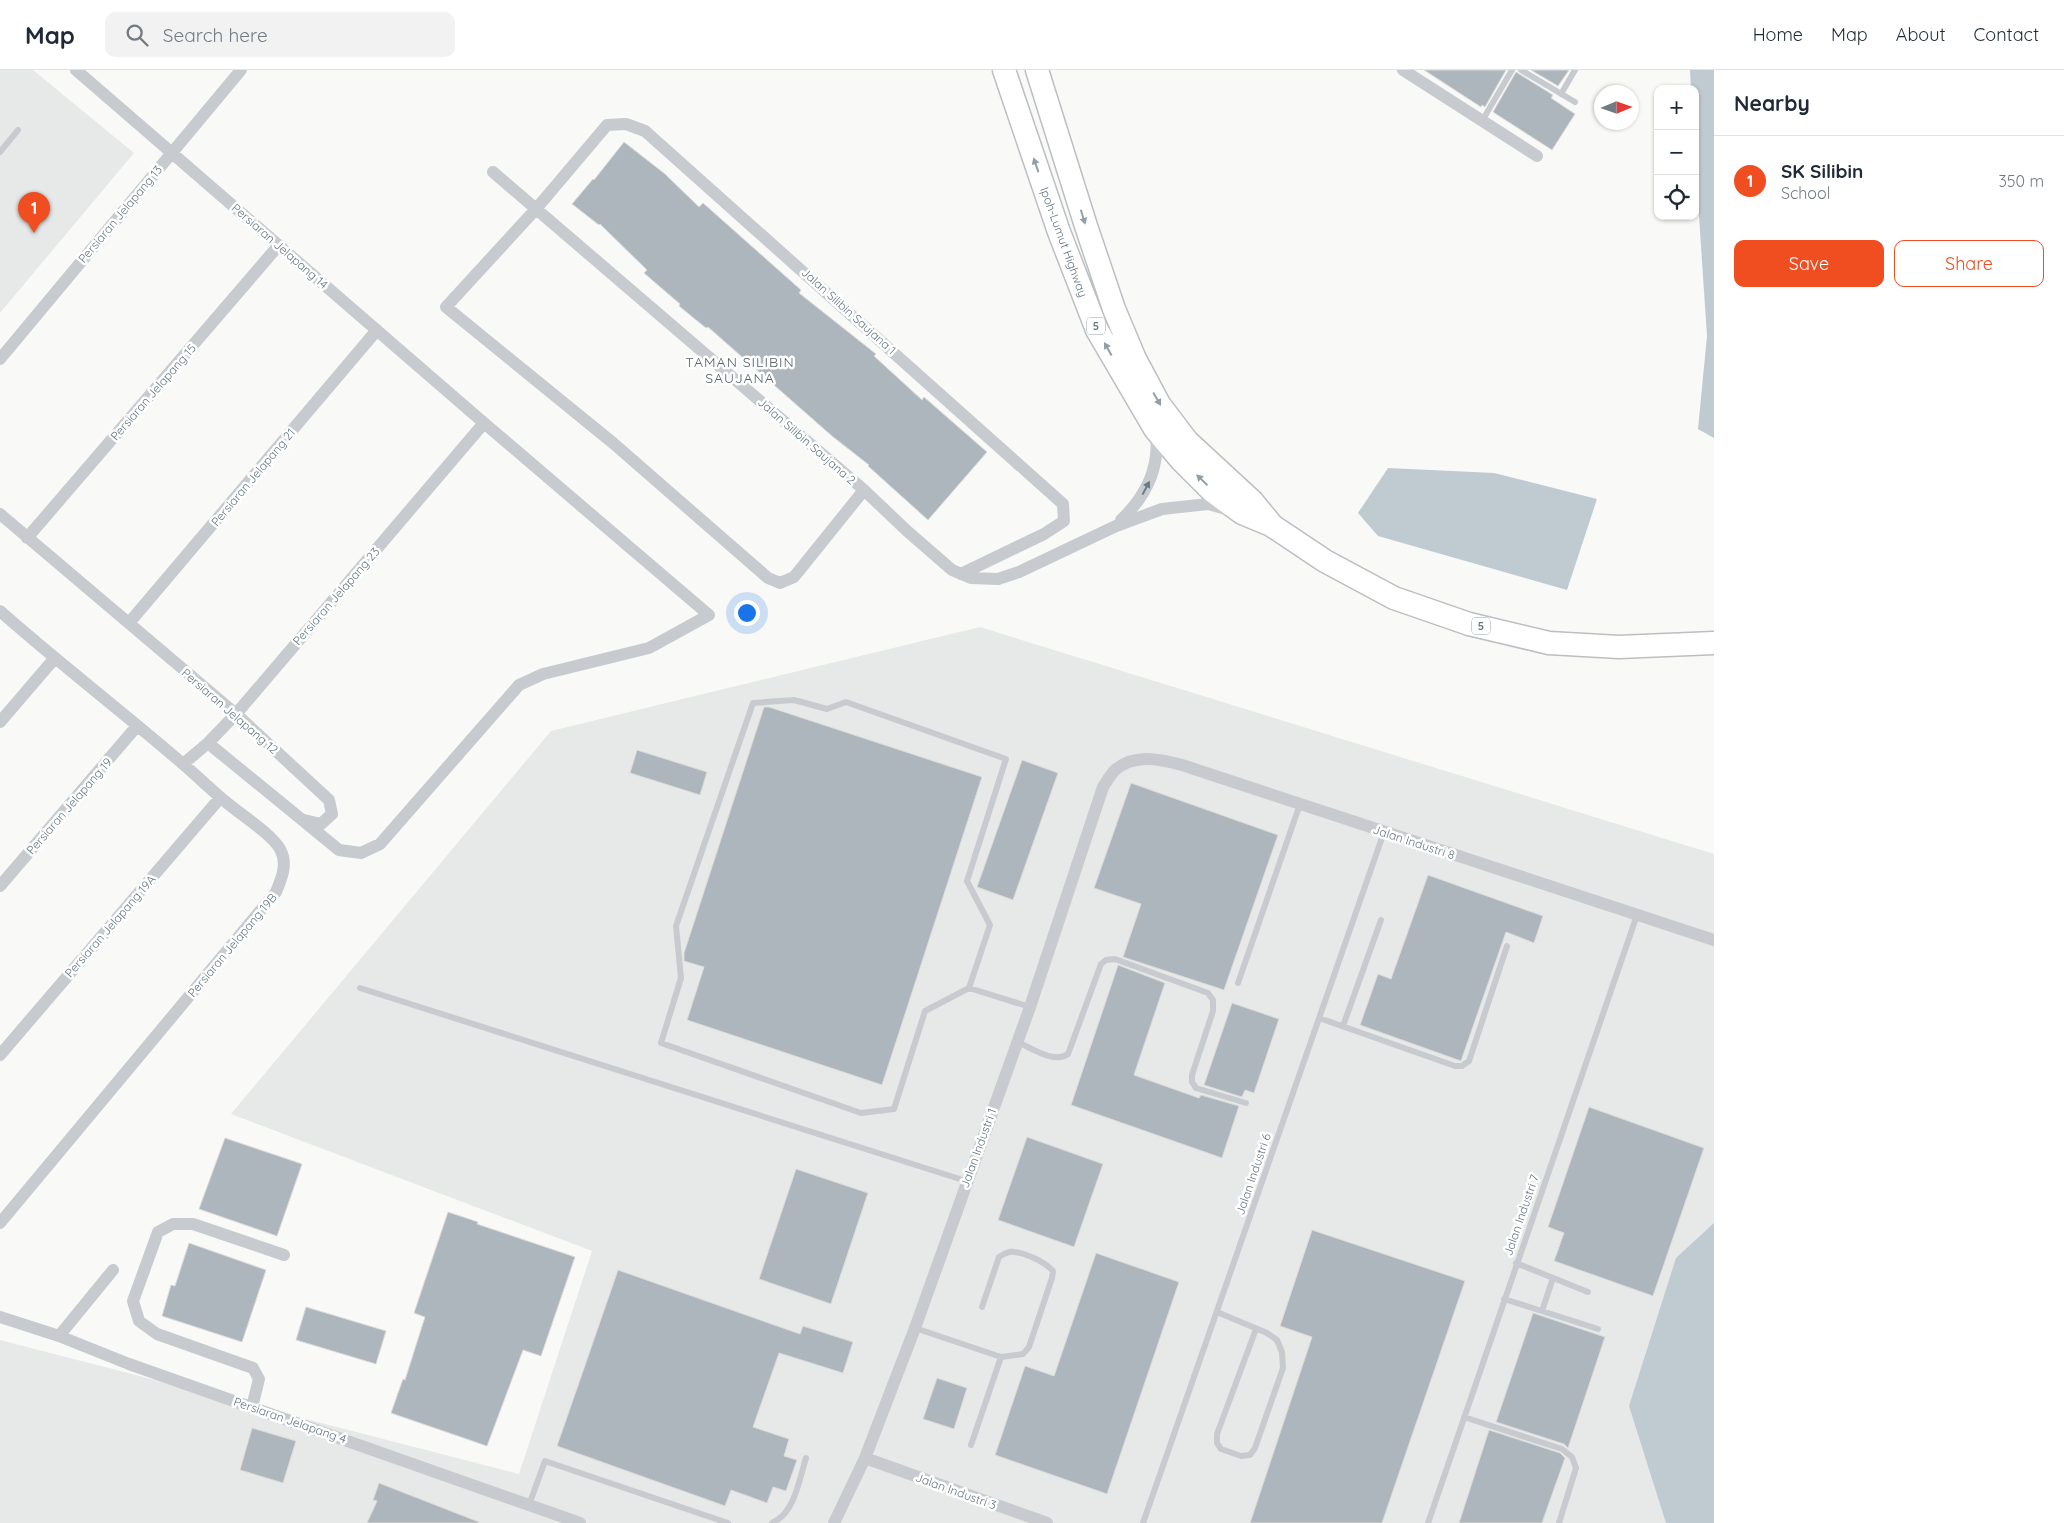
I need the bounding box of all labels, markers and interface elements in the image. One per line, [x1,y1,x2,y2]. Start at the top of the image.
search box [105,12,455,57]
text: Map [25,20,75,50]
icon: search [123,21,151,49]
text: Search here [163,23,268,47]
text: Home [1753,23,1803,46]
text: Map [1831,23,1868,46]
text: About [1896,23,1946,46]
text: Contact [1974,23,2039,46]
north arrow [1594,85,1639,130]
map controls [1654,85,1699,220]
button: + [1654,85,1699,130]
text: Nearby [1734,90,1810,116]
button: − [1654,130,1699,175]
one-way arrow [1032,157,1040,172]
text: SK Silibin [1781,159,1863,183]
street label: Persiaran Jelapang 13 [75,162,165,266]
text: 1 [1747,171,1753,191]
text: 350 m [1998,171,2044,191]
button: locate [1654,175,1699,220]
text: School [1781,183,1830,203]
street label: Ipoh-Lumut Highway [1037,185,1091,299]
pin: 1 [18,192,50,233]
street label: Persiaran Jelapang 14 [229,200,331,292]
one-way arrow [1080,209,1088,224]
button: Save [1734,240,1884,287]
button: Share [1894,240,2044,287]
street label: Jalan Silibin Saujana 1 [799,265,899,357]
road number: 5 [1087,318,1105,334]
street label: Persiaran Jelapang 15 [107,341,199,443]
one-way arrow [1103,342,1112,355]
district label: TAMAN SILIBIN SAUJANA [685,353,795,387]
one-way arrow [1153,393,1162,406]
street label: Jalan Silibin Saujana 2 [755,395,859,488]
street label: Persiaran Jelapang 21 [208,425,298,529]
one-way arrow [1196,474,1208,486]
one-way arrow [1142,481,1150,496]
street label: Persiaran Jelapang 23 [289,544,383,648]
your location [734,600,760,626]
road number: 5 [1472,618,1490,634]
street label: Persiaran Jelapang 12 [179,665,282,757]
street label: Persiaran Jelapang 19 [23,754,115,857]
street label: Jalan Industri 8 [1371,822,1457,862]
street label: Persiaran Jelapang 19A [61,872,159,980]
street label: Persiaran Jelapang 19B [184,890,280,1000]
street label: Jalan Industri 1 [957,1106,999,1190]
street label: Jalan Industri 6 [1232,1131,1274,1217]
street label: Jalan Industri 7 [1500,1172,1542,1258]
street label: Persiaran Jelapang 4 [232,1394,348,1446]
street label: Jalan Industri 3 [913,1469,999,1513]

